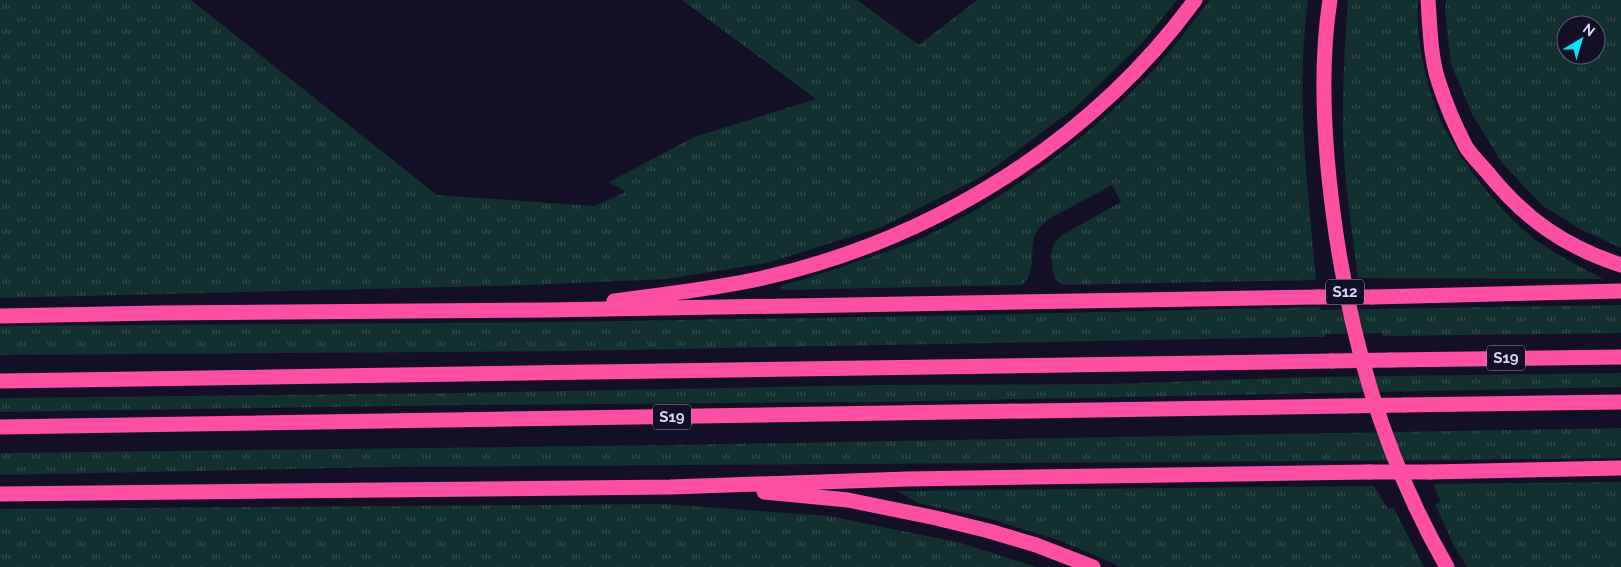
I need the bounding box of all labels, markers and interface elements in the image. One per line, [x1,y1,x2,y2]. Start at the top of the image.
north arrow [1556,15,1606,65]
text: N [1580,20,1598,39]
road number: S12 [1326,280,1364,304]
road number: S19 [1487,346,1525,370]
road number: S19 [653,404,691,430]

